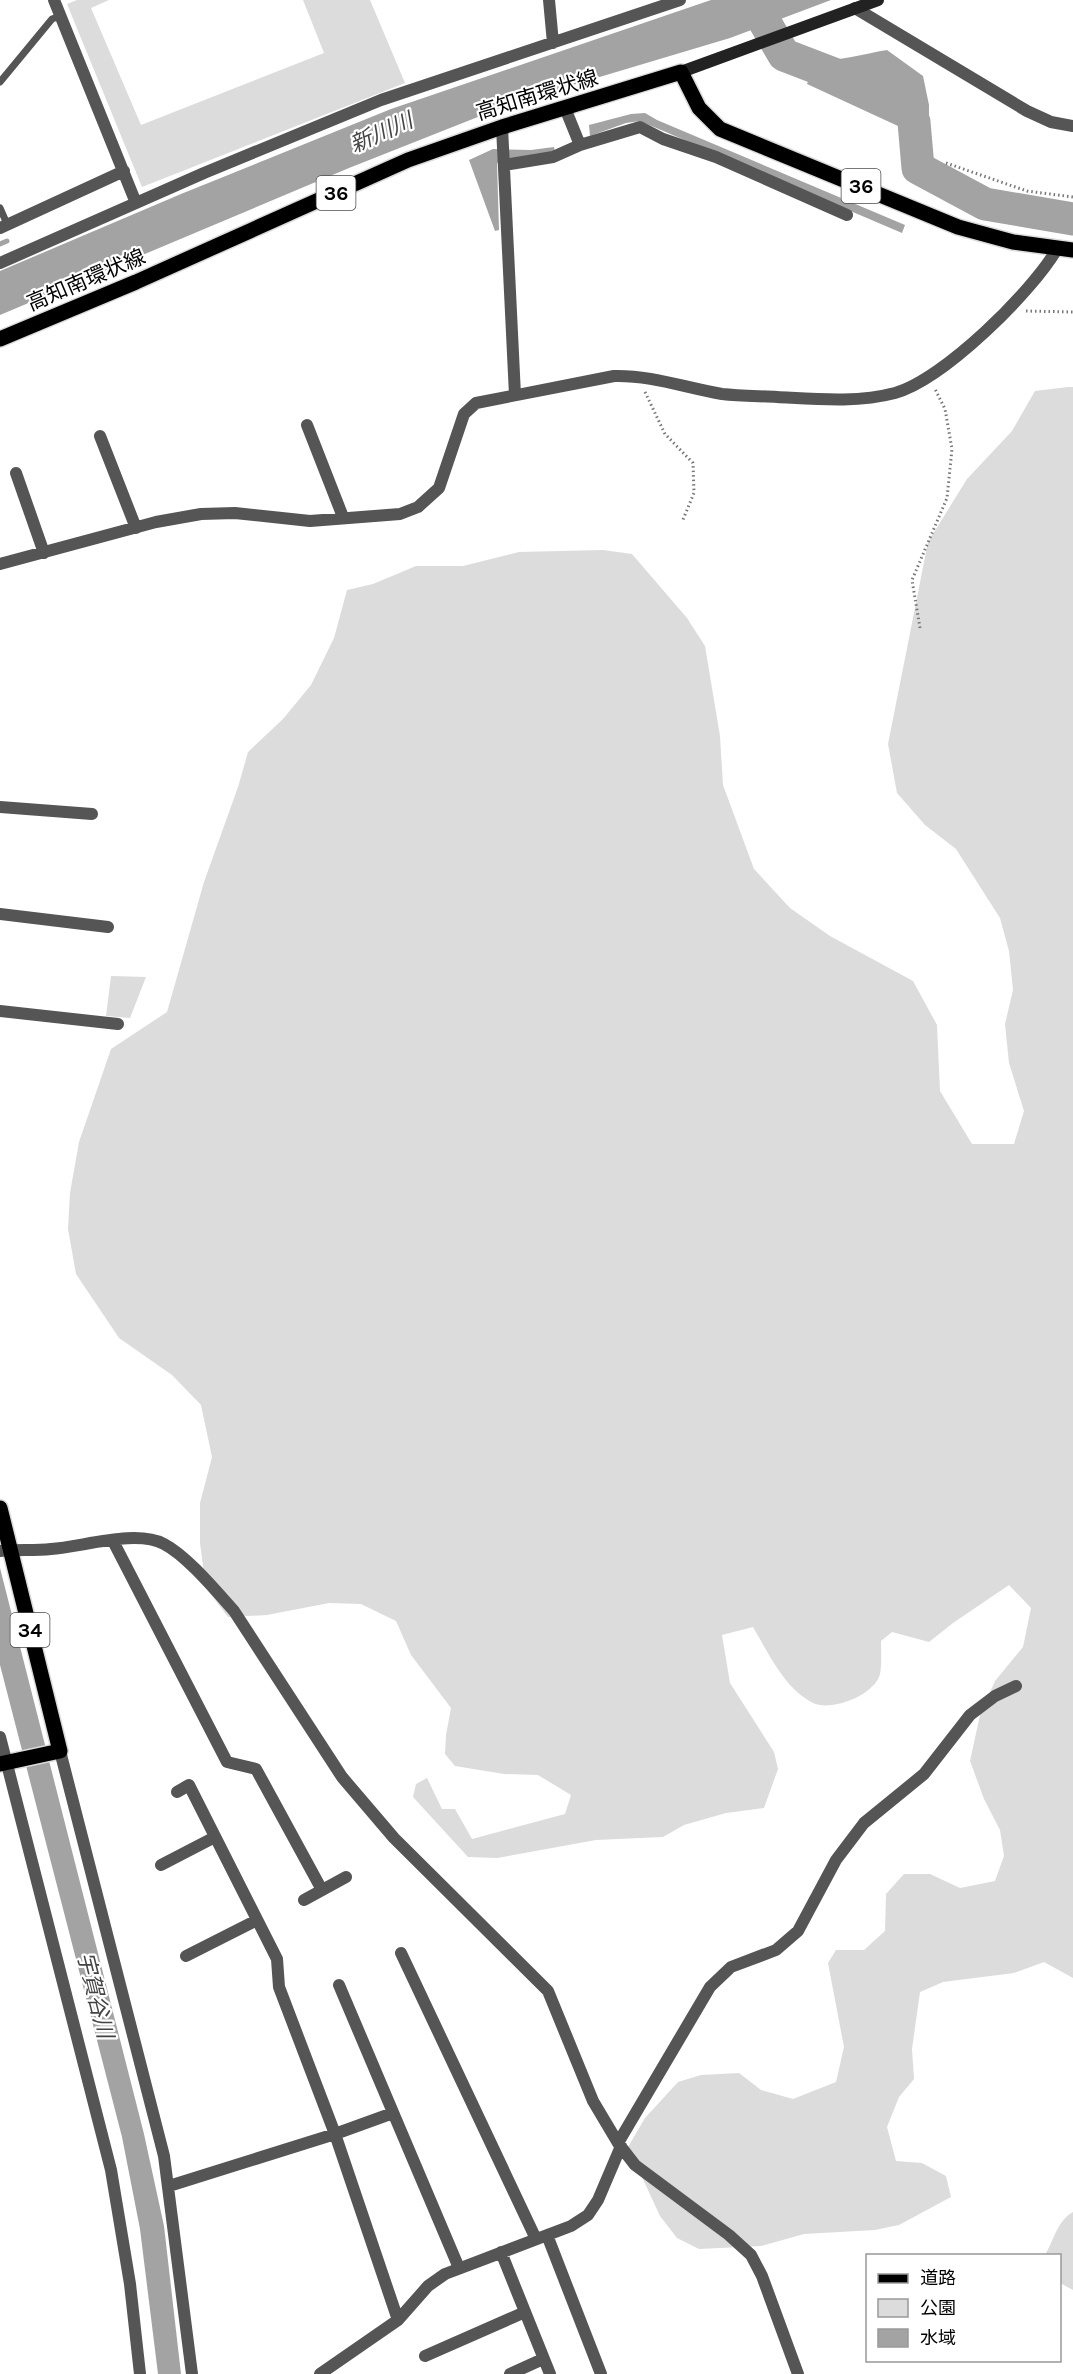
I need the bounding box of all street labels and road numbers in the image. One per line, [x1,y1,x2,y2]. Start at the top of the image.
street label: 高知南環状線 [473,65,601,125]
road number: 36 [842,169,880,203]
road number: 36 [316,176,356,210]
street label: 高知南環状線 [23,244,149,316]
road number: 34 [10,1613,50,1647]

